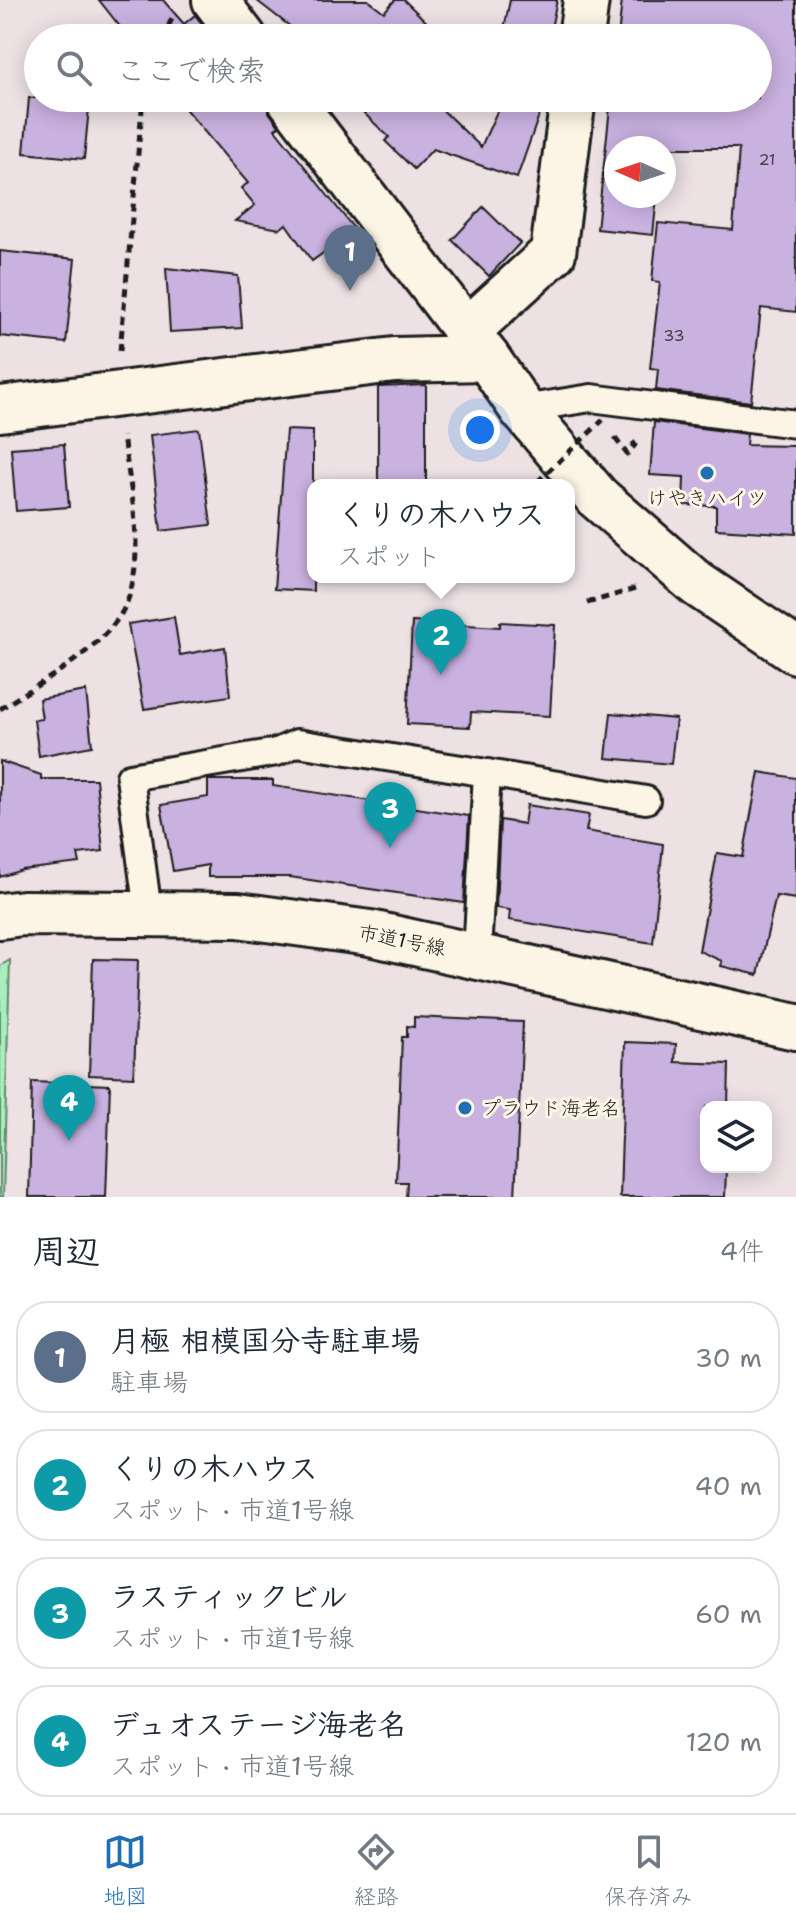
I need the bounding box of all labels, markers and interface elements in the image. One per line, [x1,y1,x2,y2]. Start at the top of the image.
search box [24,24,772,112]
icon: search [52,46,96,90]
text: ここで検索 [116,50,266,91]
north arrow [604,136,676,208]
house number: 21 [758,149,776,170]
pin: 1 [324,225,376,291]
house number: 33 [663,325,685,346]
your location [460,410,500,450]
marker: けやきハイツ [698,464,716,482]
popup [307,479,575,583]
place label: けやきハイツ [647,485,767,511]
text: くりの木ハウス [337,494,545,535]
text: スポット [337,538,441,573]
pin: 2 [415,609,467,675]
pin: 3 [364,782,416,848]
street label: 市道1号線 [356,919,448,961]
pin: 4 [43,1075,95,1141]
place label: プラウド海老名 [481,1095,621,1121]
marker: プラウド海老名 [456,1099,474,1117]
map controls [700,1101,772,1173]
button: layers [700,1101,772,1173]
text: 周辺 [32,1228,100,1274]
text: 4件 [720,1233,764,1268]
text: 月極 相模国分寺駐車場 [110,1320,420,1361]
text: 1 [54,1340,66,1375]
text: 30 m [695,1340,762,1375]
text: 駐車場 [110,1364,188,1399]
text: くりの木ハウス [110,1448,318,1489]
text: 2 [51,1468,69,1503]
text: 40 m [695,1468,762,1503]
text: スポット · 市道1号線 [110,1492,354,1527]
text: ラスティックビル [110,1576,348,1617]
text: 3 [51,1596,69,1631]
text: 60 m [695,1596,762,1631]
text: スポット · 市道1号線 [110,1620,354,1655]
text: デュオステージ海老名 [110,1704,408,1745]
text: 4 [51,1724,69,1759]
text: 120 m [686,1724,762,1759]
text: スポット · 市道1号線 [110,1748,354,1783]
tab: 地図 [103,1830,147,1911]
tab: 経路 [354,1830,398,1911]
tab: 保存済み [605,1830,693,1911]

